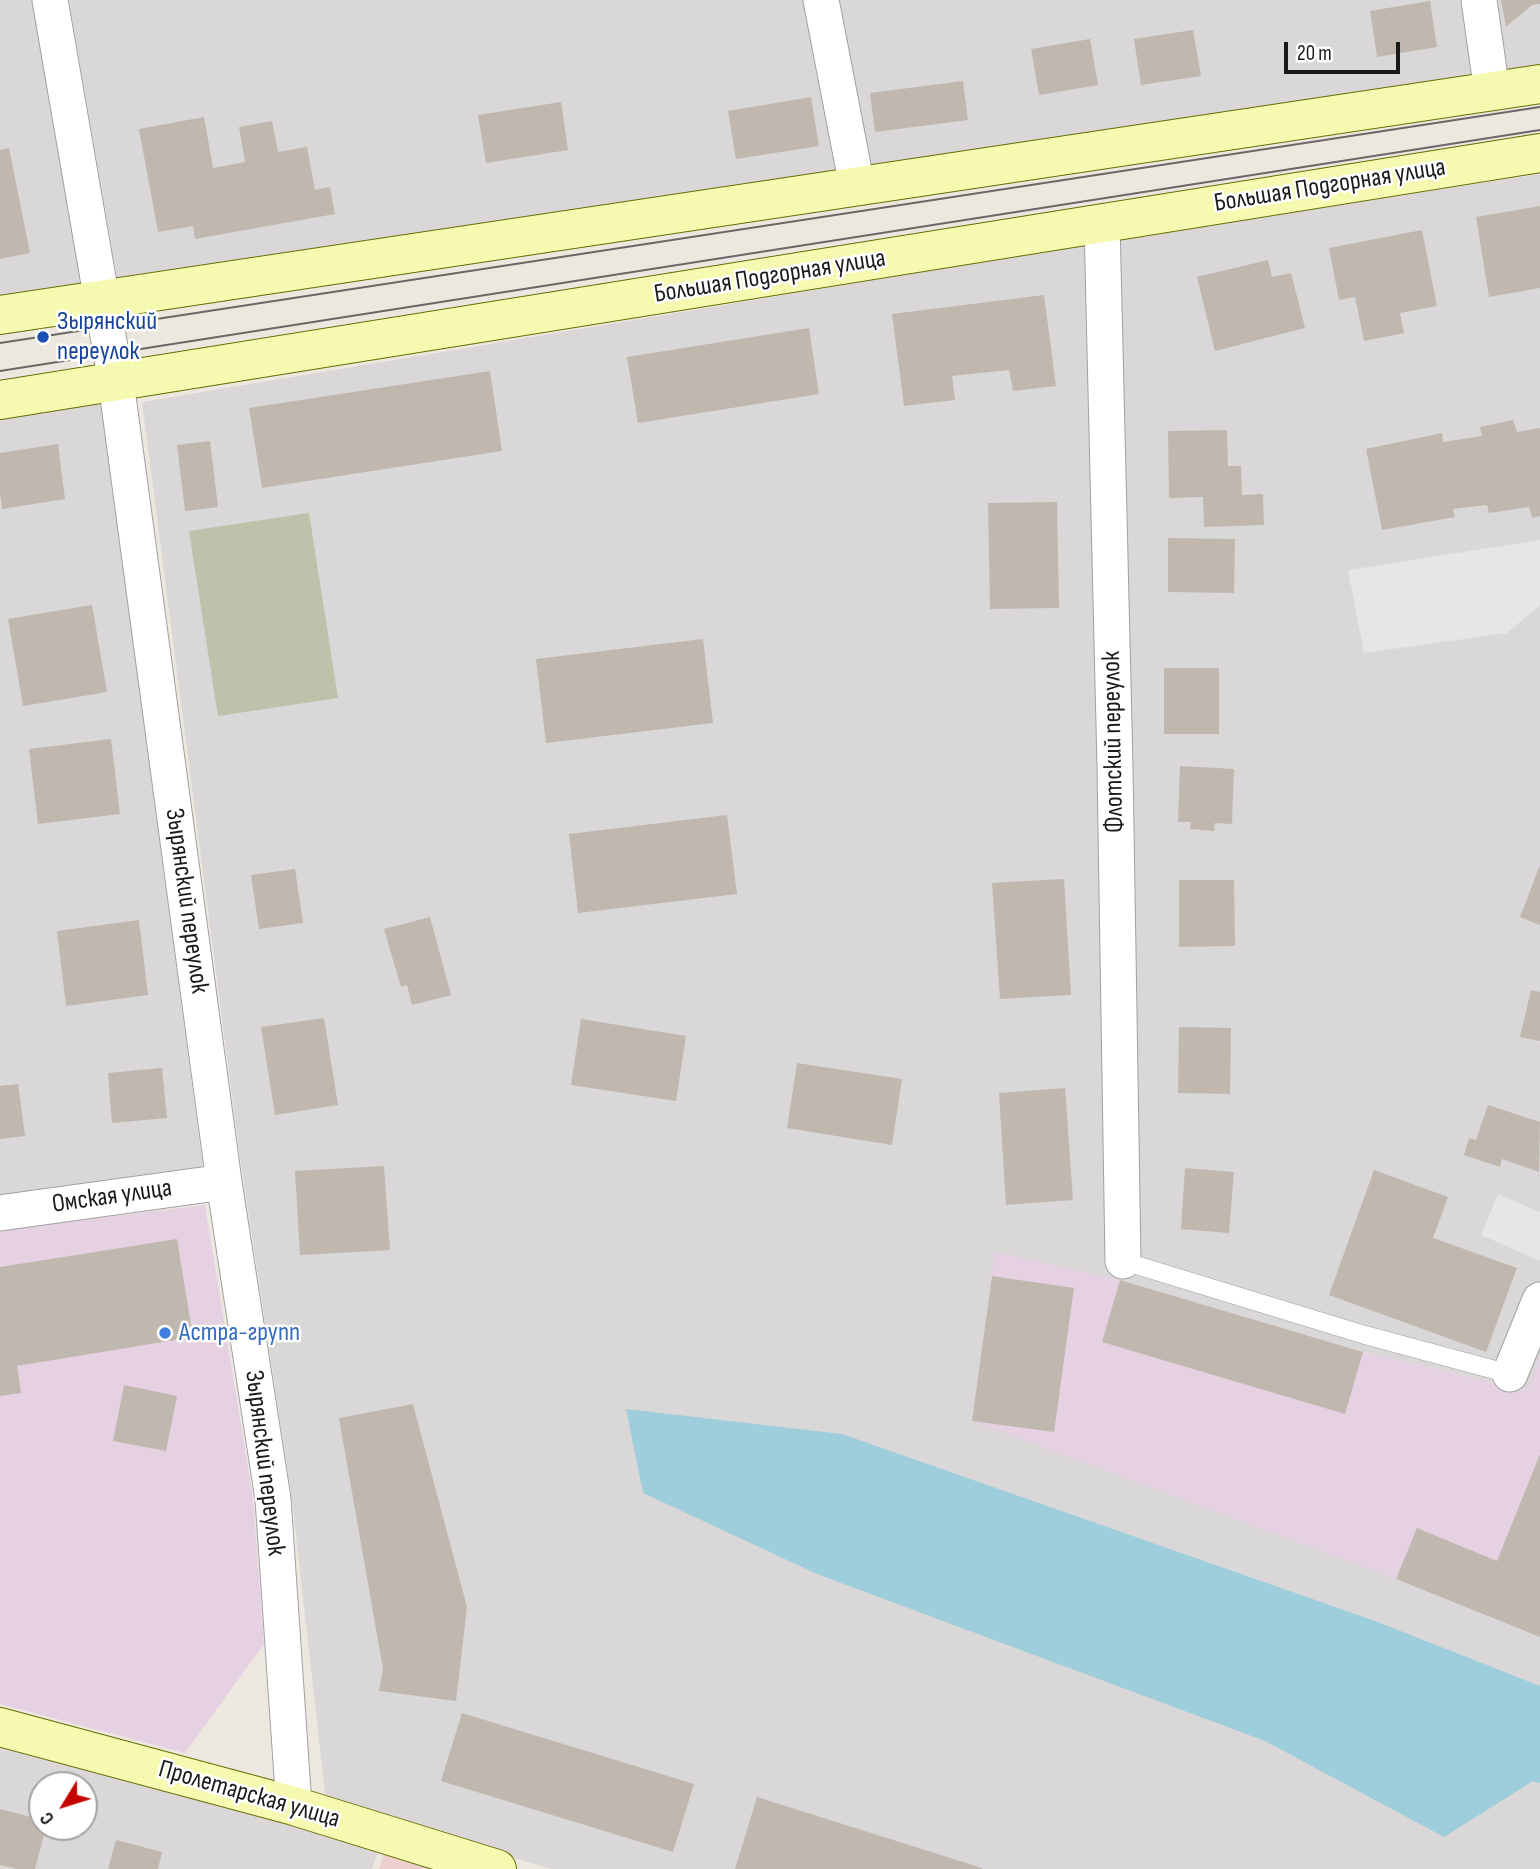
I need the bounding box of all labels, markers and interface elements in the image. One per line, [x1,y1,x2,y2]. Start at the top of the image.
scale bar [1288,28,1404,72]
text: 20 m [1297,41,1332,66]
street label: Большая Подгорная улица [1212,152,1448,220]
street label: Большая Подгорная улица [652,243,888,311]
place label: Зырянский переулок [57,306,157,368]
marker: Зырянский переулок [35,329,51,345]
street label: Флотский переулок [1097,651,1131,833]
street label: Зырянский переулок [158,806,214,996]
street label: Омская улица [50,1173,174,1221]
place label: Астра-групп [179,1317,300,1349]
marker: Астра-групп [157,1325,173,1341]
street label: Зырянский переулок [237,1368,291,1558]
street label: Пролетарская улица [155,1754,343,1836]
north arrow [28,1771,98,1841]
text: С [36,1807,60,1829]

